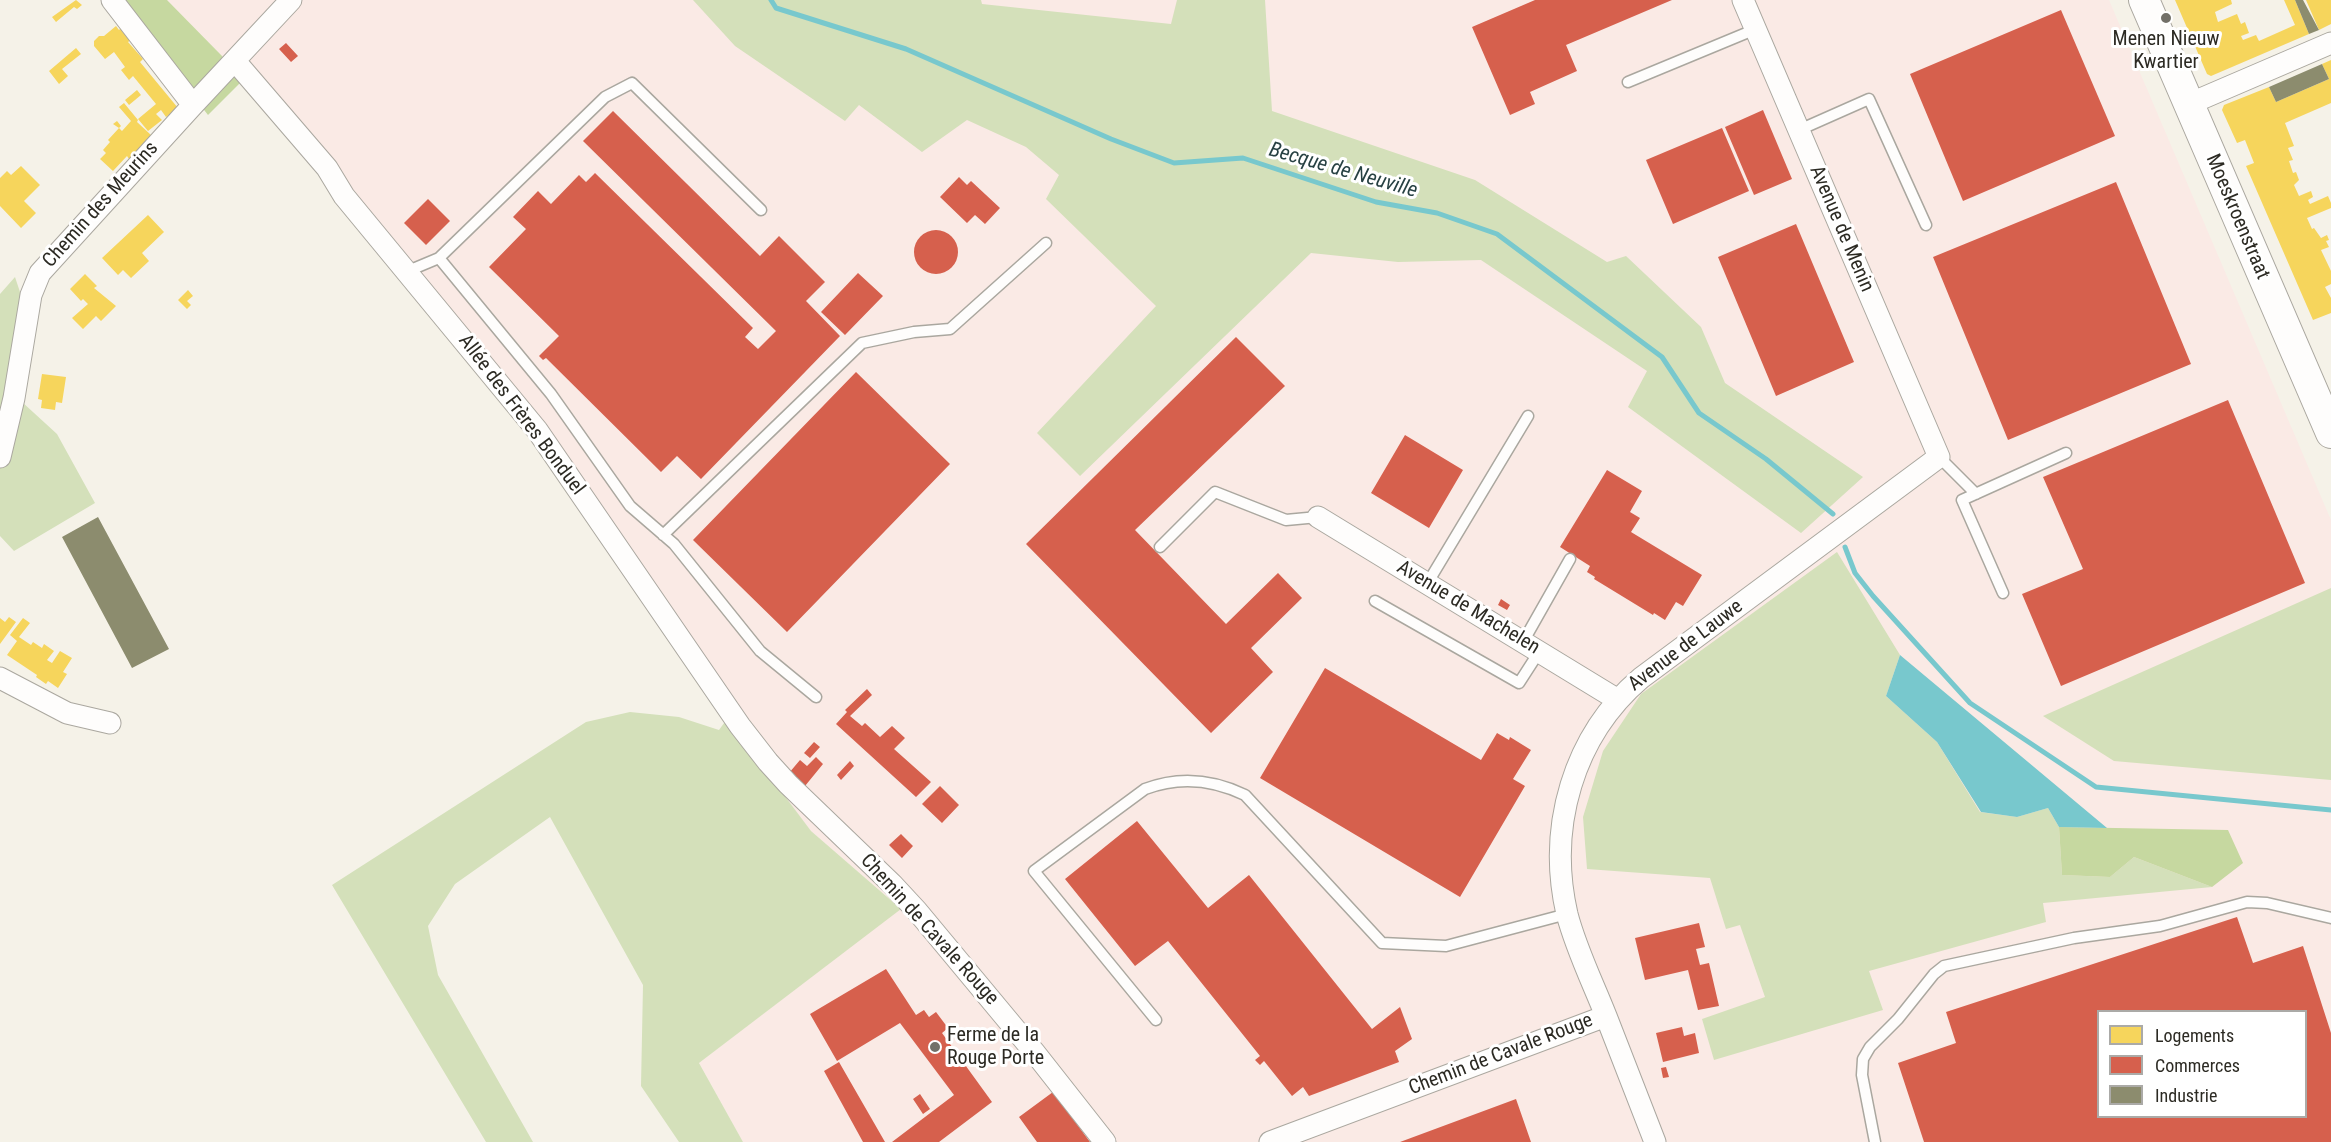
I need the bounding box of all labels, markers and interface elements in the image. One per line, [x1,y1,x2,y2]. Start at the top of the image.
marker: Menen Nieuw Kwartier [2159,11,2173,25]
place label: Menen Nieuw Kwartier [2113,28,2219,75]
street label: Chemin des Meurins [38,137,164,273]
water label: Becque de Neuville [1266,138,1420,204]
street label: Moeskroenstraat [2200,151,2274,283]
street label: Avenue de Menin [1804,162,1878,296]
street label: Allée des Frères Bonduel [453,330,589,500]
street label: Avenue de Machelen [1392,556,1544,660]
street label: Avenue de Lauwe [1624,595,1748,697]
street label: Chemin de Cavale Rouge [855,849,1003,1011]
street label: Chemin de Cavale Rouge [1406,1009,1596,1101]
legend [2097,1010,2307,1118]
place label: Ferme de la Rouge Porte [947,1024,1044,1071]
text: Logements [2155,1025,2234,1046]
marker: Ferme de la Rouge Porte [928,1040,942,1054]
text: Commerces [2155,1055,2240,1076]
text: Industrie [2155,1085,2217,1106]

